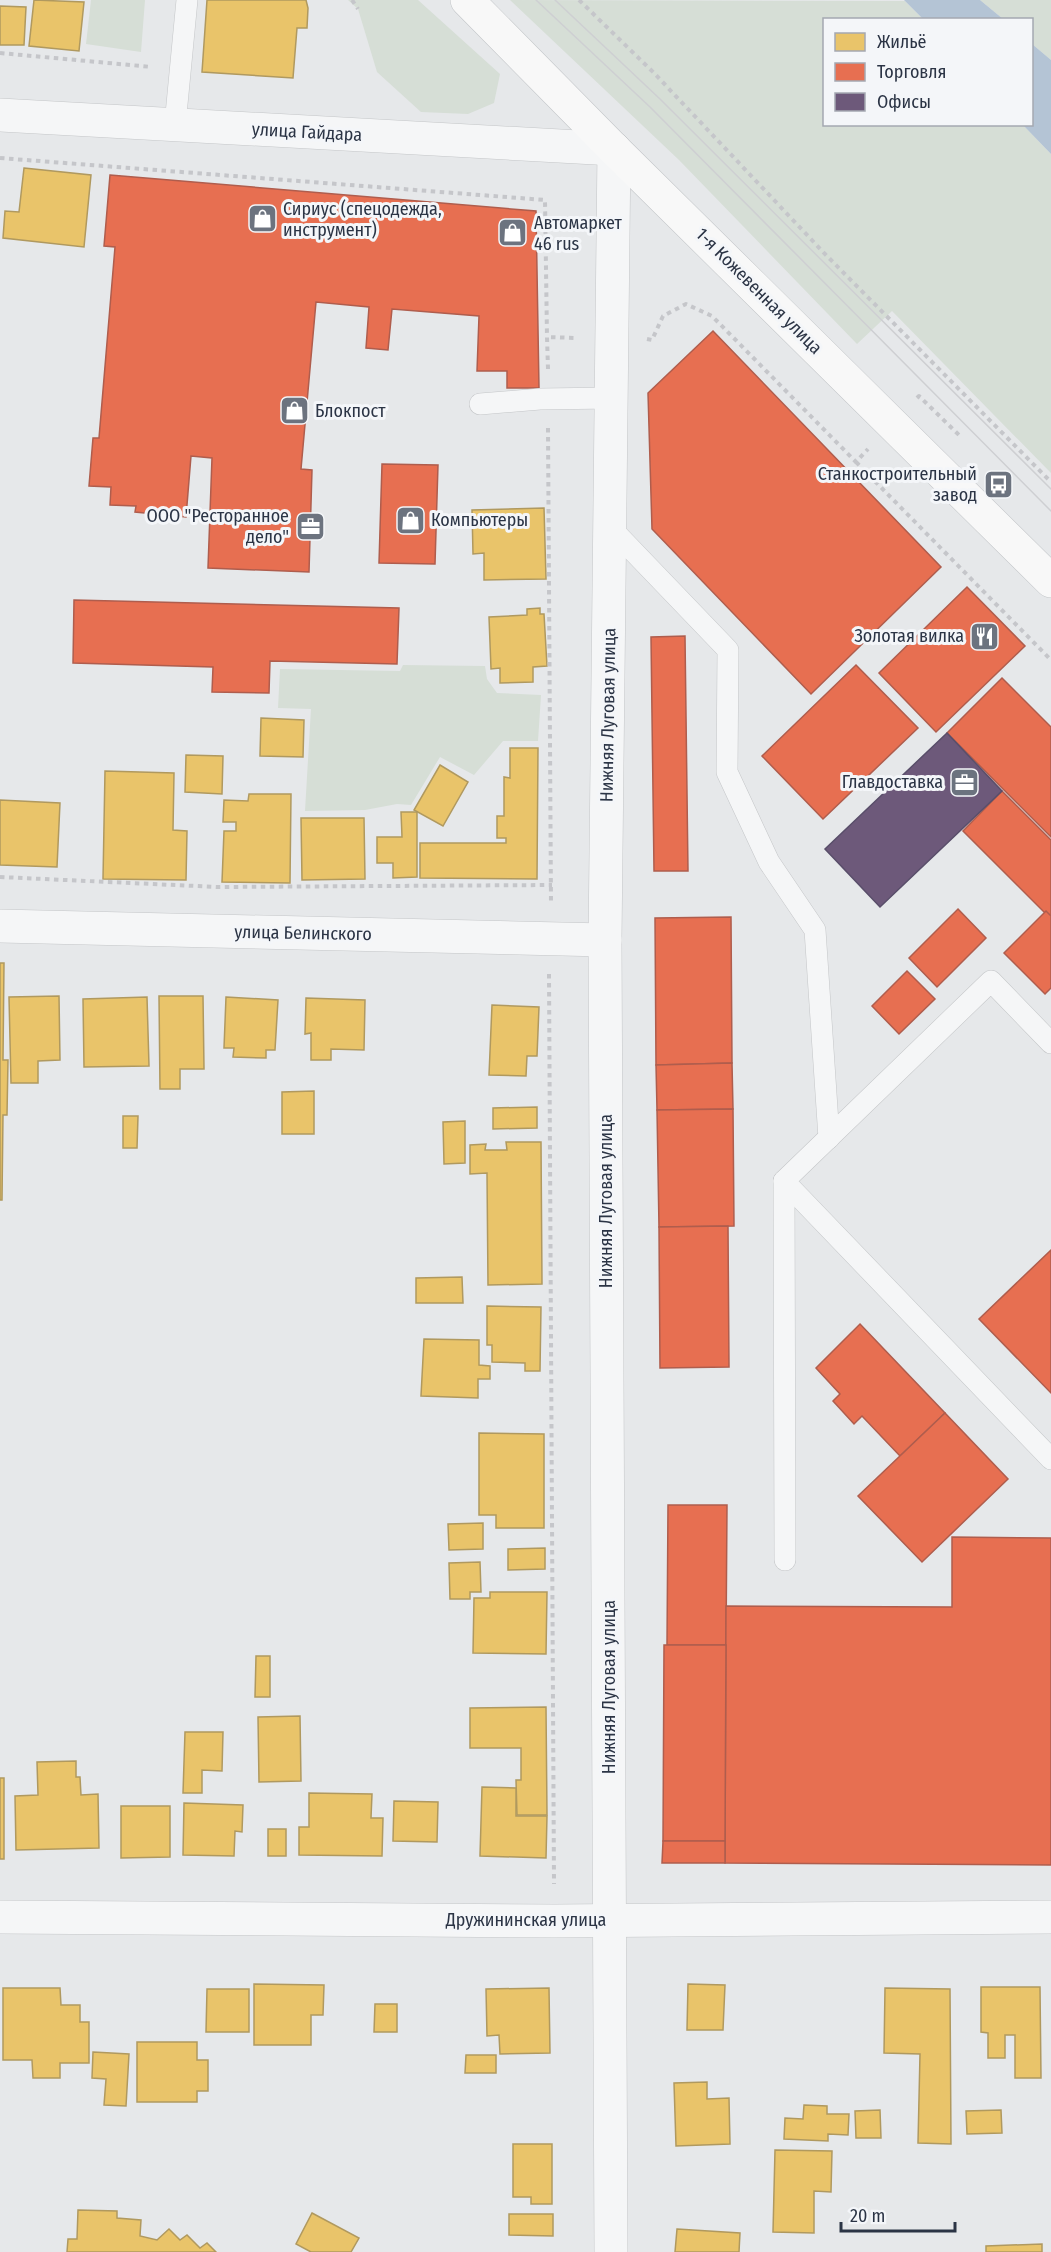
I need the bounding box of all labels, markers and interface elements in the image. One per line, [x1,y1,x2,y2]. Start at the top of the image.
legend [823,18,1033,126]
text: Жильё [877,31,927,53]
text: Торговля [877,61,946,83]
text: Офисы [877,91,931,113]
street label: улица Гайдара [251,118,363,146]
place label: Сириус (спецодежда, инструмент) [283,198,442,241]
shop icon: Сириус (спецодежда, инструмент) [246,203,278,235]
place label: Автомаркет 46 rus [534,212,623,255]
shop icon: Автомаркет 46 rus [497,217,529,249]
street label: 1-я Кожевенная улица [691,223,827,359]
shop icon: Блокпост [278,395,310,427]
place label: Блокпост [315,400,386,422]
place label: Станкостроительный завод [818,463,977,506]
bus stop icon: Станкостроительный завод [982,468,1014,500]
shop icon: Компьютеры [394,504,426,536]
place label: ООО "Ресторанное дело" [146,505,289,548]
place label: Компьютеры [431,509,528,531]
office icon: ООО "Ресторанное дело" [294,510,326,542]
restaurant icon: Золотая вилка [969,620,1001,652]
place label: Золотая вилка [854,625,964,647]
street label: Нижняя Луговая улица [595,627,621,802]
office icon: Главдоставка [948,766,980,798]
place label: Главдоставка [842,771,943,793]
street label: улица Белинского [234,921,372,945]
street label: Нижняя Луговая улица [595,1114,617,1288]
street label: Нижняя Луговая улица [598,1600,620,1774]
street label: Дружининская улица [445,1909,606,1931]
scale bar [841,2195,955,2233]
text: 20 m [850,2205,885,2227]

